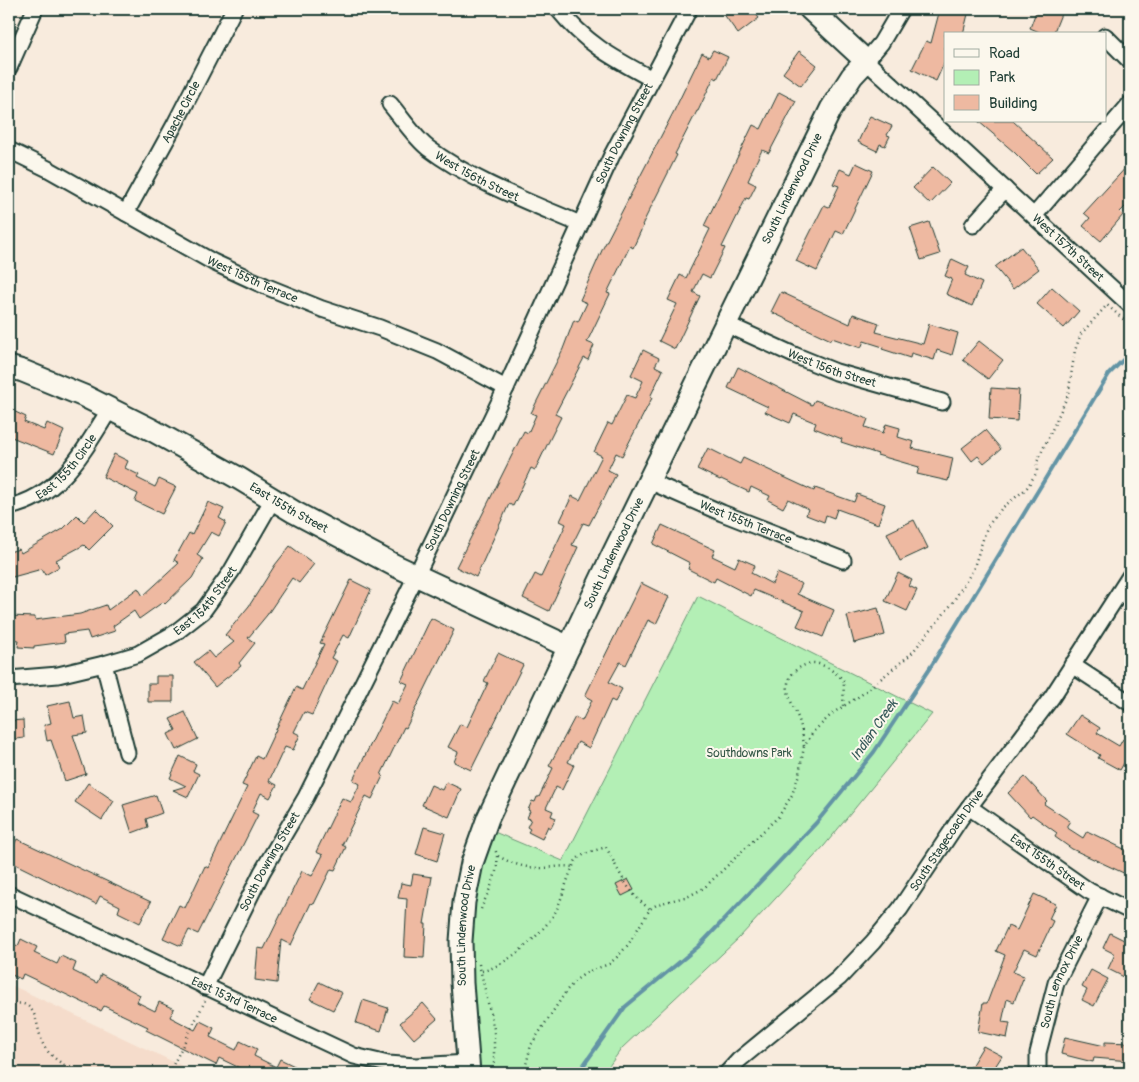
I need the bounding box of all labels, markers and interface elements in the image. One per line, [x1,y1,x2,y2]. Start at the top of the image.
legend [944,32,1106,122]
text: Road [989,44,1020,63]
text: Park [989,68,1016,87]
street label: Apache Circle [158,78,203,146]
street label: South Downing Street [592,80,656,187]
text: Building [989,94,1037,113]
street label: South Lindenwood Drive [758,130,826,247]
street label: West 156th Street [432,148,521,205]
street label: West 157th Street [1029,211,1107,285]
street label: West 155th Terrace [204,253,300,306]
street label: West 156th Street [785,346,878,391]
street label: East 155th Circle [33,431,100,503]
street label: South Downing Street [421,447,483,554]
street label: East 155th Street [247,479,331,536]
street label: South Lindenwood Drive [580,495,647,611]
street label: West 155th Terrace [697,497,794,547]
street label: East 154th Street [171,564,240,639]
water label: Indian Creek [847,695,902,764]
park label: Southdowns Park [706,746,792,761]
street label: South Stagecoach Drive [906,787,987,894]
street label: South Downing Street [236,809,303,914]
street label: East 155th Street [1007,831,1088,894]
street label: South Lindenwood Drive [453,864,479,986]
street label: South Lennox Drive [1037,933,1086,1030]
street label: East 153rd Terrace [189,973,280,1026]

